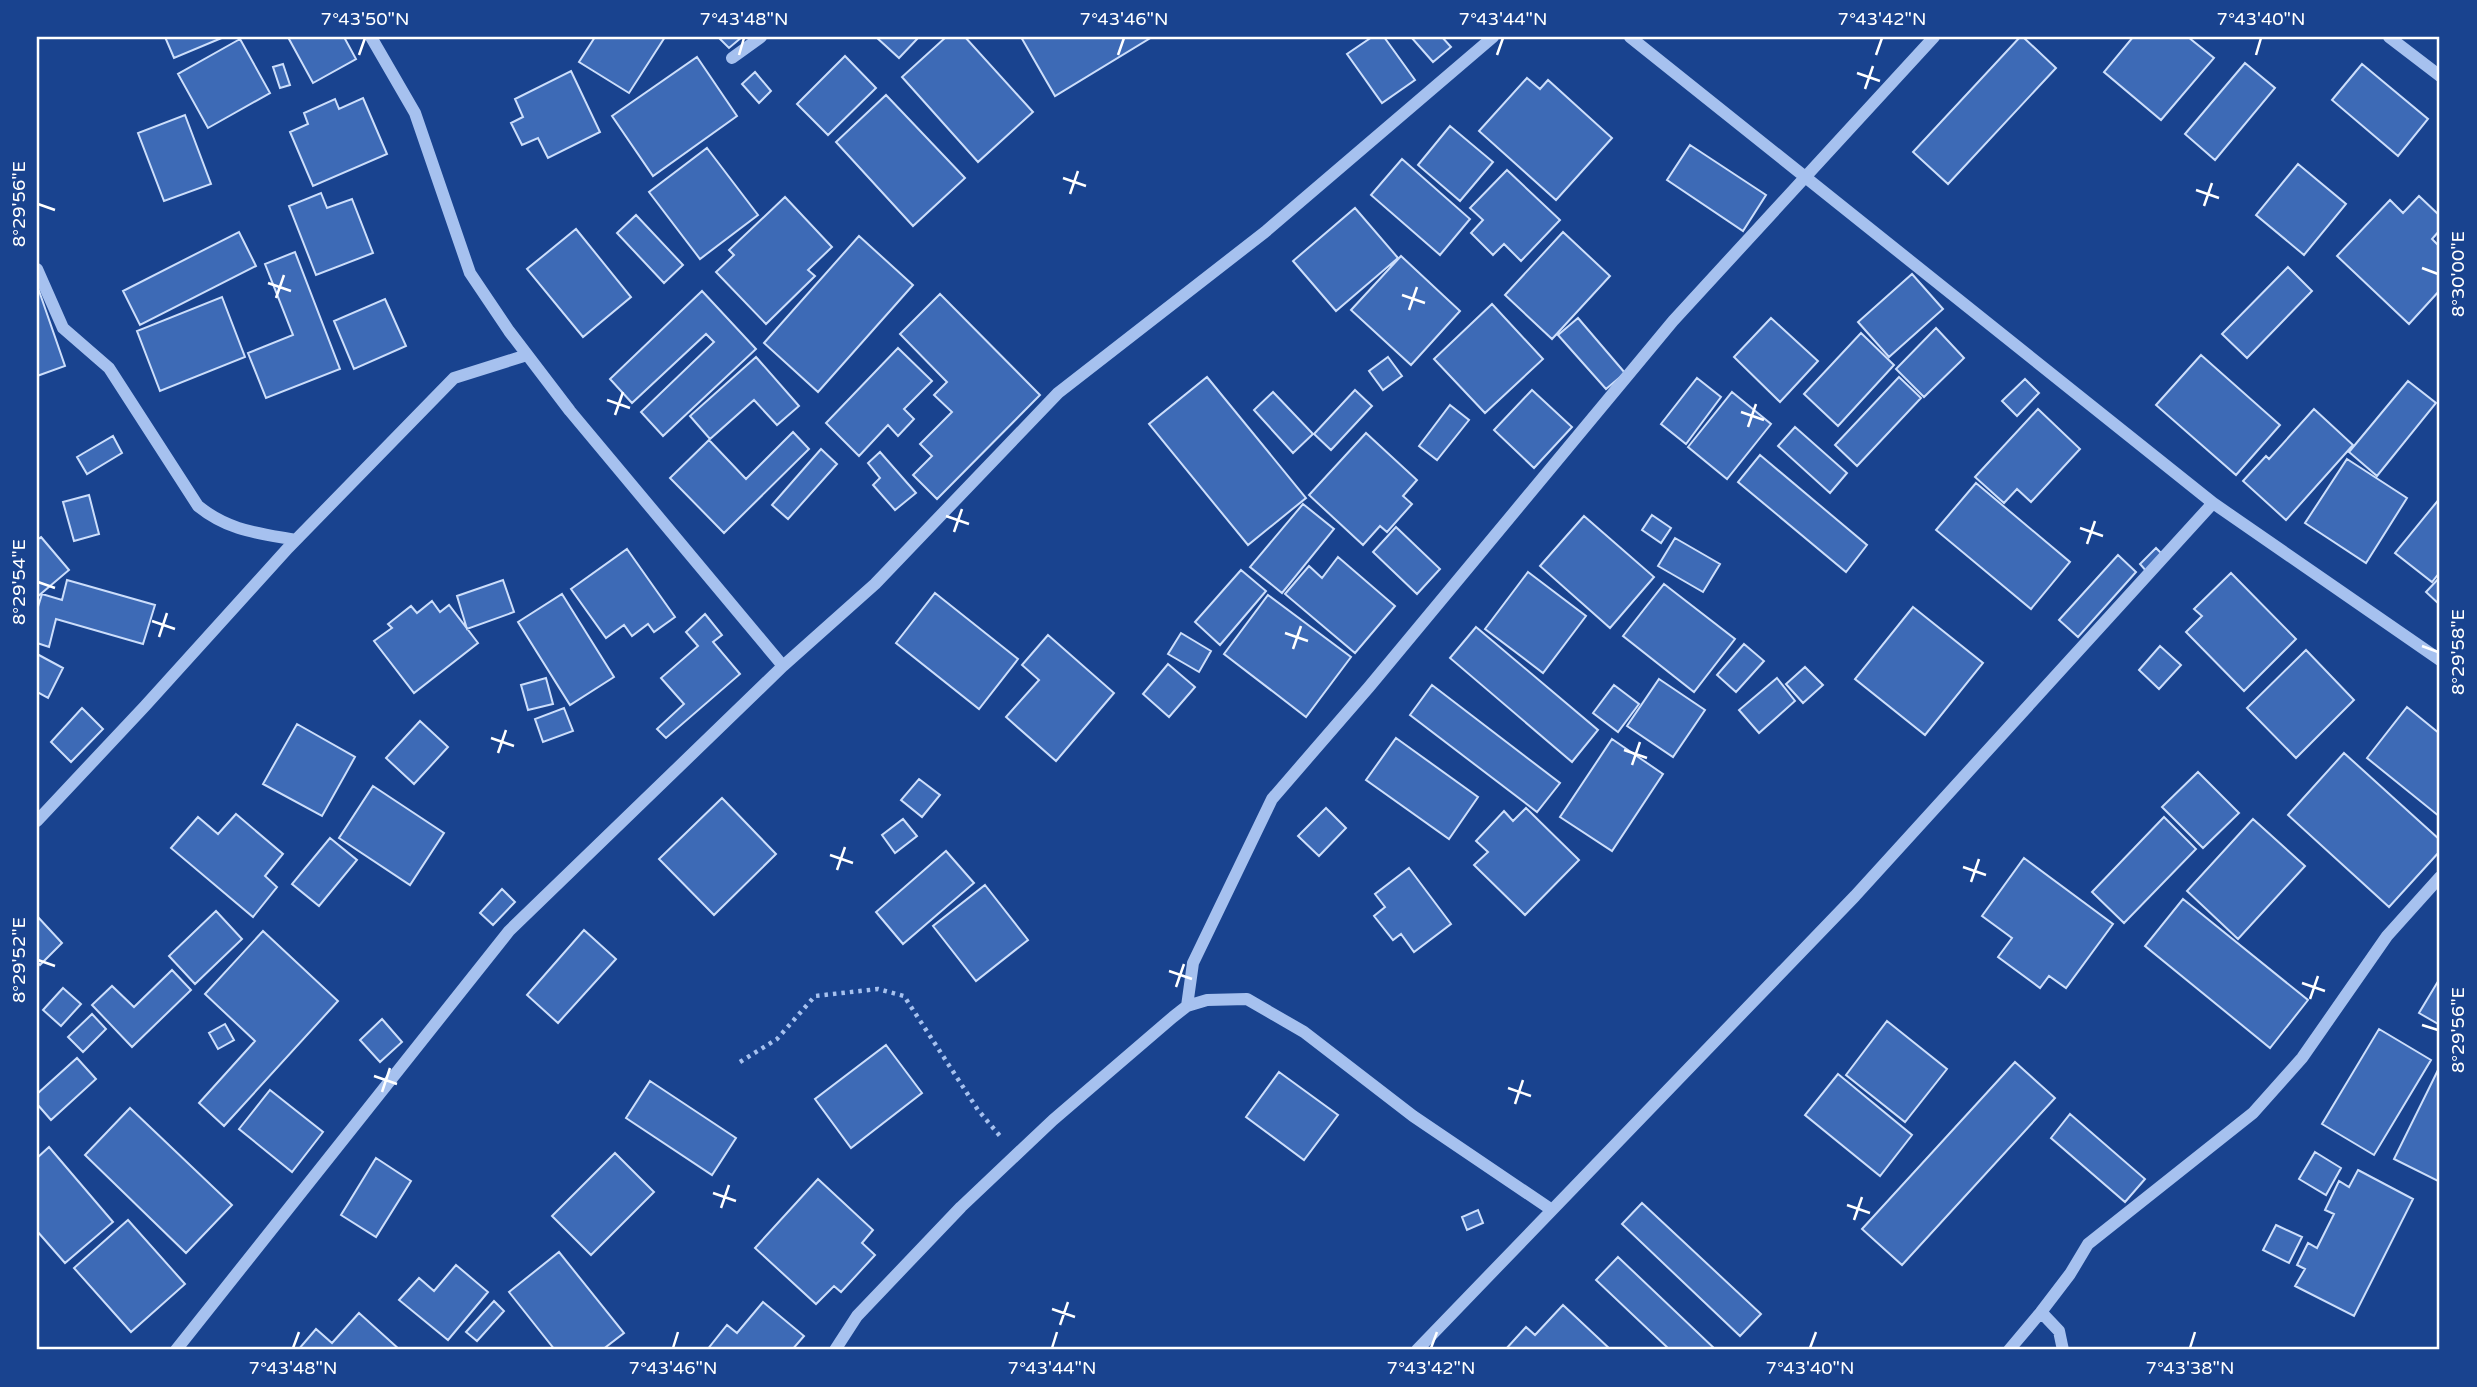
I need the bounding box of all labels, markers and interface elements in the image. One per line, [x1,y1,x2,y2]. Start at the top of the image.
text: 7°43'50"N [321,8,409,30]
text: 7°43'48"N [700,8,788,30]
text: 7°43'46"N [1080,8,1168,30]
text: 7°43'44"N [1459,8,1547,30]
text: 7°43'42"N [1838,8,1926,30]
text: 7°43'40"N [2217,8,2305,30]
text: 8°29'56"E [8,161,30,247]
text: 8°30'00"E [2447,231,2469,317]
text: 8°29'54"E [8,539,30,625]
text: 8°29'58"E [2447,609,2469,695]
text: 8°29'52"E [8,917,30,1003]
text: 8°29'56"E [2447,987,2469,1073]
text: 7°43'48"N [249,1357,337,1379]
text: 7°43'46"N [629,1357,717,1379]
text: 7°43'44"N [1008,1357,1096,1379]
text: 7°43'42"N [1387,1357,1475,1379]
text: 7°43'40"N [1766,1357,1854,1379]
text: 7°43'38"N [2146,1357,2234,1379]

